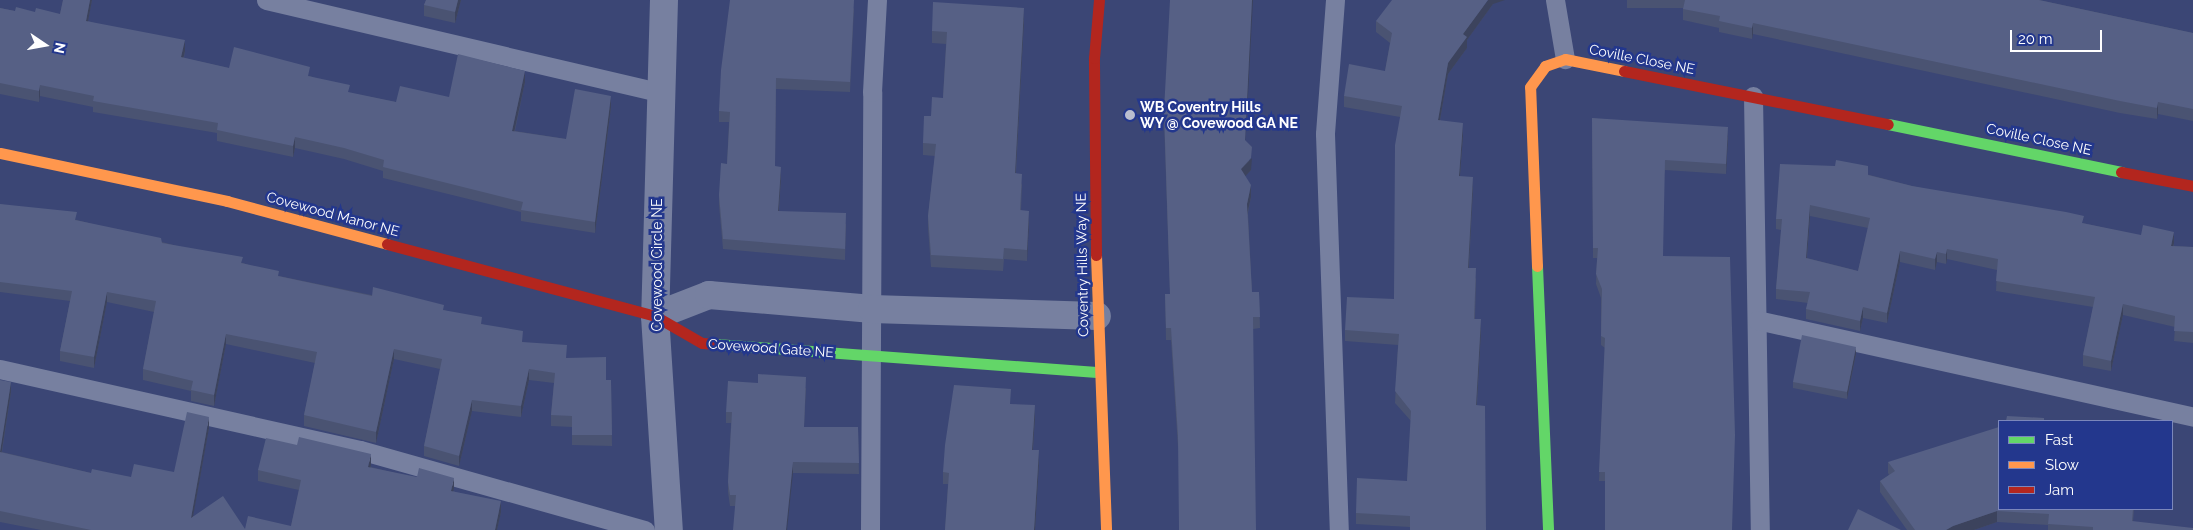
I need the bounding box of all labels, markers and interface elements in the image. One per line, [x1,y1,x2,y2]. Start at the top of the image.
north arrow [20,20,70,70]
scale bar [2013,20,2106,52]
text: 20 m [2018,30,2053,48]
text: N [51,41,69,55]
street label: Coville Close NE [1588,41,1696,77]
place label: WB Coventry Hills WY @ Covewood GA NE [1140,99,1299,132]
marker: WB Coventry Hills WY @ Covewood GA NE [1124,109,1136,121]
street label: Coville Close NE [1985,120,2093,158]
street label: Covewood Manor NE [265,188,401,240]
street label: Coventry Hills Way NE [1072,192,1092,338]
street label: Covewood Circle NE [649,199,665,331]
street label: Covewood Gate NE [707,335,835,361]
legend [1998,420,2173,510]
text: Fast [2045,431,2073,449]
text: Slow [2045,456,2079,474]
text: Jam [2045,481,2074,499]

